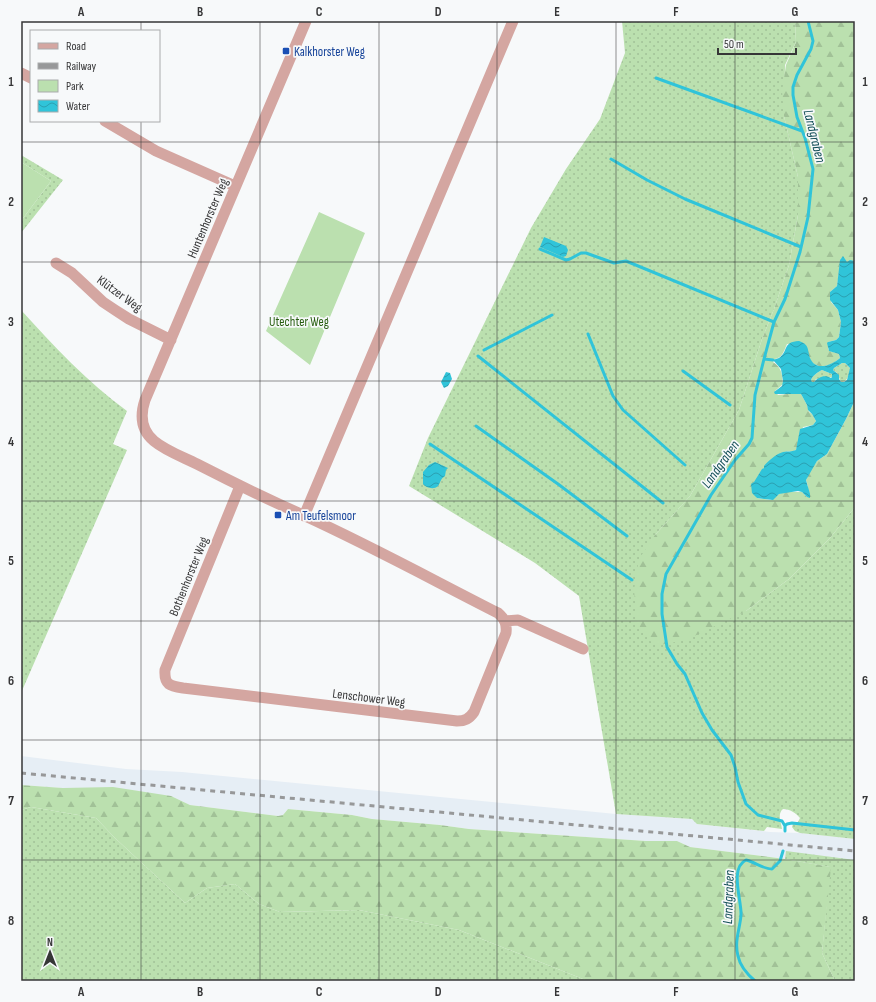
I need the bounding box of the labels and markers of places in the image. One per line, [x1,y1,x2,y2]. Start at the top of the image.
place label: Kalkhorster Weg [294,44,365,60]
marker: Kalkhorster Weg [281,46,291,56]
place label: Am Teufelsmoor [285,508,356,524]
marker: Am Teufelsmoor [273,510,283,520]

